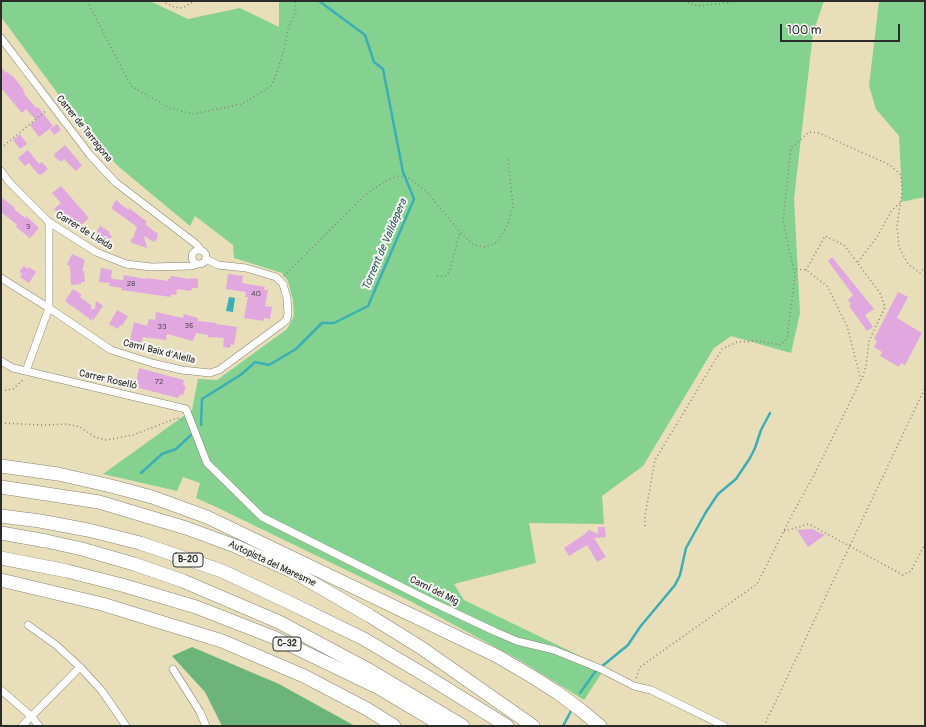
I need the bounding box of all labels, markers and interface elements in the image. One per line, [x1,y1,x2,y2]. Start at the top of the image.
scale bar [782,16,902,42]
text: 100 m [787,23,821,38]
street label: Carrer de Tarragona [53,93,115,165]
water label: Torrent de Valldepera [360,197,410,293]
street label: Carrer de Lleida [53,209,115,253]
house number: 3 [26,222,30,232]
house number: 28 [127,279,135,289]
house number: 40 [251,289,261,299]
house number: 35 [185,321,193,331]
house number: 33 [158,322,166,332]
street label: Camí Baix d'Alella [122,337,196,367]
street label: Carrer Roselló [78,367,138,393]
house number: 72 [155,377,163,387]
street label: Autopista del Maresme [226,538,318,590]
road number: B-20 [173,553,203,567]
street label: Camí del Mig [407,574,461,608]
road number: C-32 [273,637,301,651]

